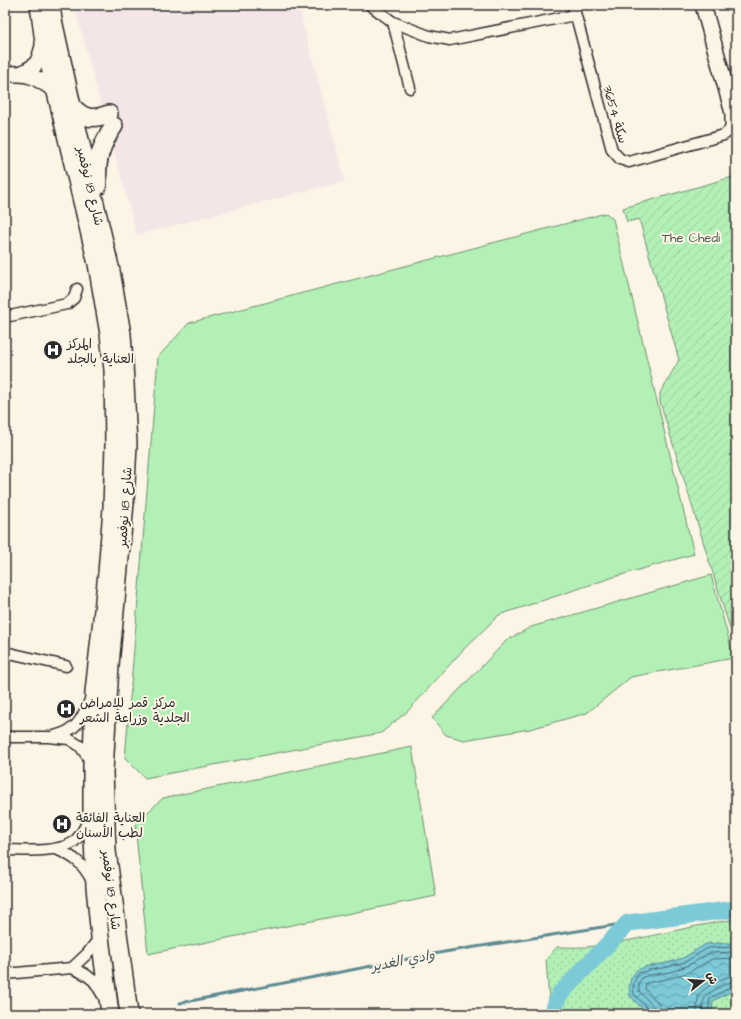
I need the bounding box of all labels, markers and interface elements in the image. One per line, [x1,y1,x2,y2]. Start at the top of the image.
street label: سكة 3654 [598,83,632,145]
street label: شارع 18 نوفمبر [72,144,108,227]
park label: The Chedi [662,229,720,247]
place label: المركز العناية بالجلد [66,335,134,368]
hospital icon: المركز العناية بالجلد [42,339,64,361]
street label: شارع 18 نوفمبر [113,466,137,549]
place label: مركز قمر للامراض الجلدية وزراعة الشعر [79,694,190,727]
hospital icon: مركز قمر للامراض الجلدية وزراعة الشعر [55,698,77,720]
place label: العناية الفائقة لطب الأسنان [76,809,145,842]
hospital icon: العناية الفائقة لطب الأسنان [51,813,73,835]
street label: شارع 18 نوفمبر [97,848,125,931]
water label: وادي الغدير [368,945,437,977]
north arrow [683,961,723,1001]
text: ش [703,970,721,986]

